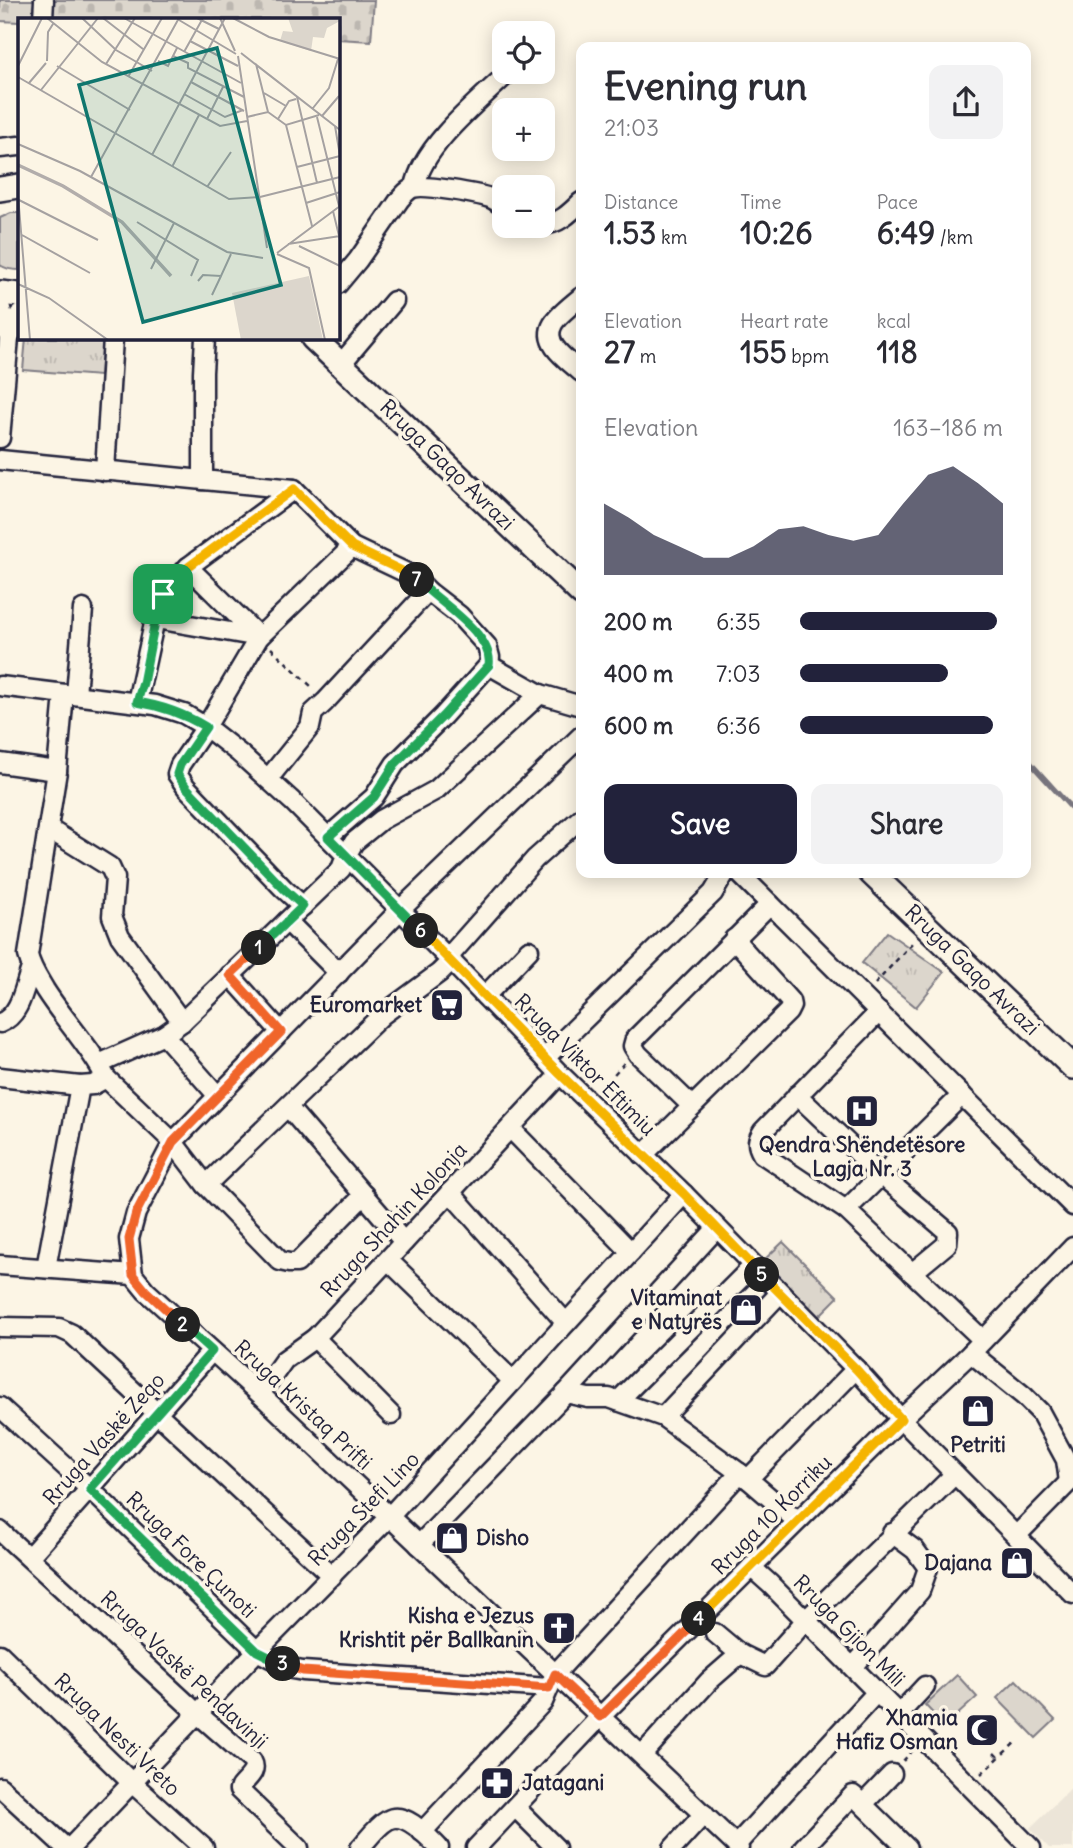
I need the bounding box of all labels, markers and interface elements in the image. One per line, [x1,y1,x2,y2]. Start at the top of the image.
inset map [18,18,340,340]
map controls [492,21,555,238]
button: locate [492,21,555,84]
text: Evening run [604,63,807,110]
button: share [929,65,1003,139]
button: + [492,98,555,161]
text: 21:03 [604,113,659,142]
button: − [492,175,555,238]
text: Distance [604,190,678,214]
text: Time [740,190,781,214]
text: Pace [877,190,918,214]
text: 1.53 [604,214,656,252]
text: 10:26 [740,214,813,252]
text: 6:49 [877,214,935,252]
text: km [656,225,687,249]
text: /km [935,225,973,249]
text: Elevation [604,309,682,333]
text: Heart rate [740,309,828,333]
text: kcal [877,309,911,333]
text: 27 [604,333,635,371]
text: 155 [740,333,787,371]
text: 118 [877,333,918,371]
text: m [635,344,656,368]
text: bpm [787,344,829,368]
street label: Rruga Gaqo Avrazi [374,393,520,536]
text: Elevation [604,413,698,442]
text: 163–186 m [893,413,1003,442]
pin: 7 [400,562,434,598]
pin [133,564,193,624]
text: 7 [412,567,421,591]
icon: arrive [144,575,182,613]
text: 200 m [604,607,673,636]
text: 6:35 [716,607,761,636]
text: 400 m [604,659,673,688]
text: 7:03 [716,659,761,688]
text: 600 m [604,711,673,740]
text: 6:36 [716,711,761,740]
button: Save [604,784,797,864]
button: Share [811,784,1003,864]
street label: Rruga Gaqo Avrazi [899,898,1045,1041]
pin: 6 [404,914,438,948]
text: 6 [415,918,426,942]
pin: 1 [242,930,276,965]
text: 1 [255,935,262,959]
supermarket icon: Euromarket [428,986,466,1024]
street label: Rruga Viktor Eftimiu [509,988,662,1141]
place label: Euromarket [310,991,423,1018]
hospital icon: Qendra Shëndetësore Lagja Nr. 3 [843,1092,881,1130]
place label: Qendra Shëndetësore Lagja Nr. 3 [759,1131,965,1182]
street label: Rruga Shahin Kolonja [315,1136,473,1303]
pin: 5 [744,1258,780,1292]
text: 5 [756,1262,767,1286]
place label: Vitaminat e Natyrës [631,1284,723,1335]
shop icon: Vitaminat e Natyrës [727,1291,765,1329]
pin: 2 [166,1308,200,1342]
text: 2 [177,1312,188,1336]
street label: Rruga Kristaq Prifti [229,1334,378,1475]
street label: Rruga Vaskë Zeqo [37,1367,170,1511]
shop icon: Petriti [959,1392,997,1430]
place label: Petriti [950,1431,1006,1458]
street label: Rruga Stefi Lino [302,1446,425,1572]
street label: Rruga 10 Korriku [706,1449,838,1581]
street label: Rruga Fore Çunoti [121,1486,262,1624]
shop icon: Disho [433,1519,471,1557]
place label: Disho [476,1524,529,1551]
shop icon: Dajana [998,1544,1036,1582]
place label: Dajana [924,1549,992,1576]
street label: Rruga Gjion Mili [788,1569,911,1692]
street label: Rruga Vaskë Pendavinji [95,1585,274,1754]
place label: Kisha e Jezus Krishtit për Ballkanin [339,1602,534,1653]
pin: 4 [682,1602,716,1636]
text: 4 [693,1606,704,1630]
church icon: Kisha e Jezus Krishtit për Ballkanin [540,1609,578,1647]
pin: 3 [266,1646,300,1682]
text: 3 [277,1651,288,1675]
street label: Rruga Nesti Vreto [48,1667,186,1802]
place label: Xhamia Hafiz Osman [836,1704,958,1755]
mosque icon: Xhamia Hafiz Osman [963,1711,1001,1749]
pharmacy icon: Jatagani [478,1764,516,1802]
place label: Jatagani [522,1769,604,1796]

